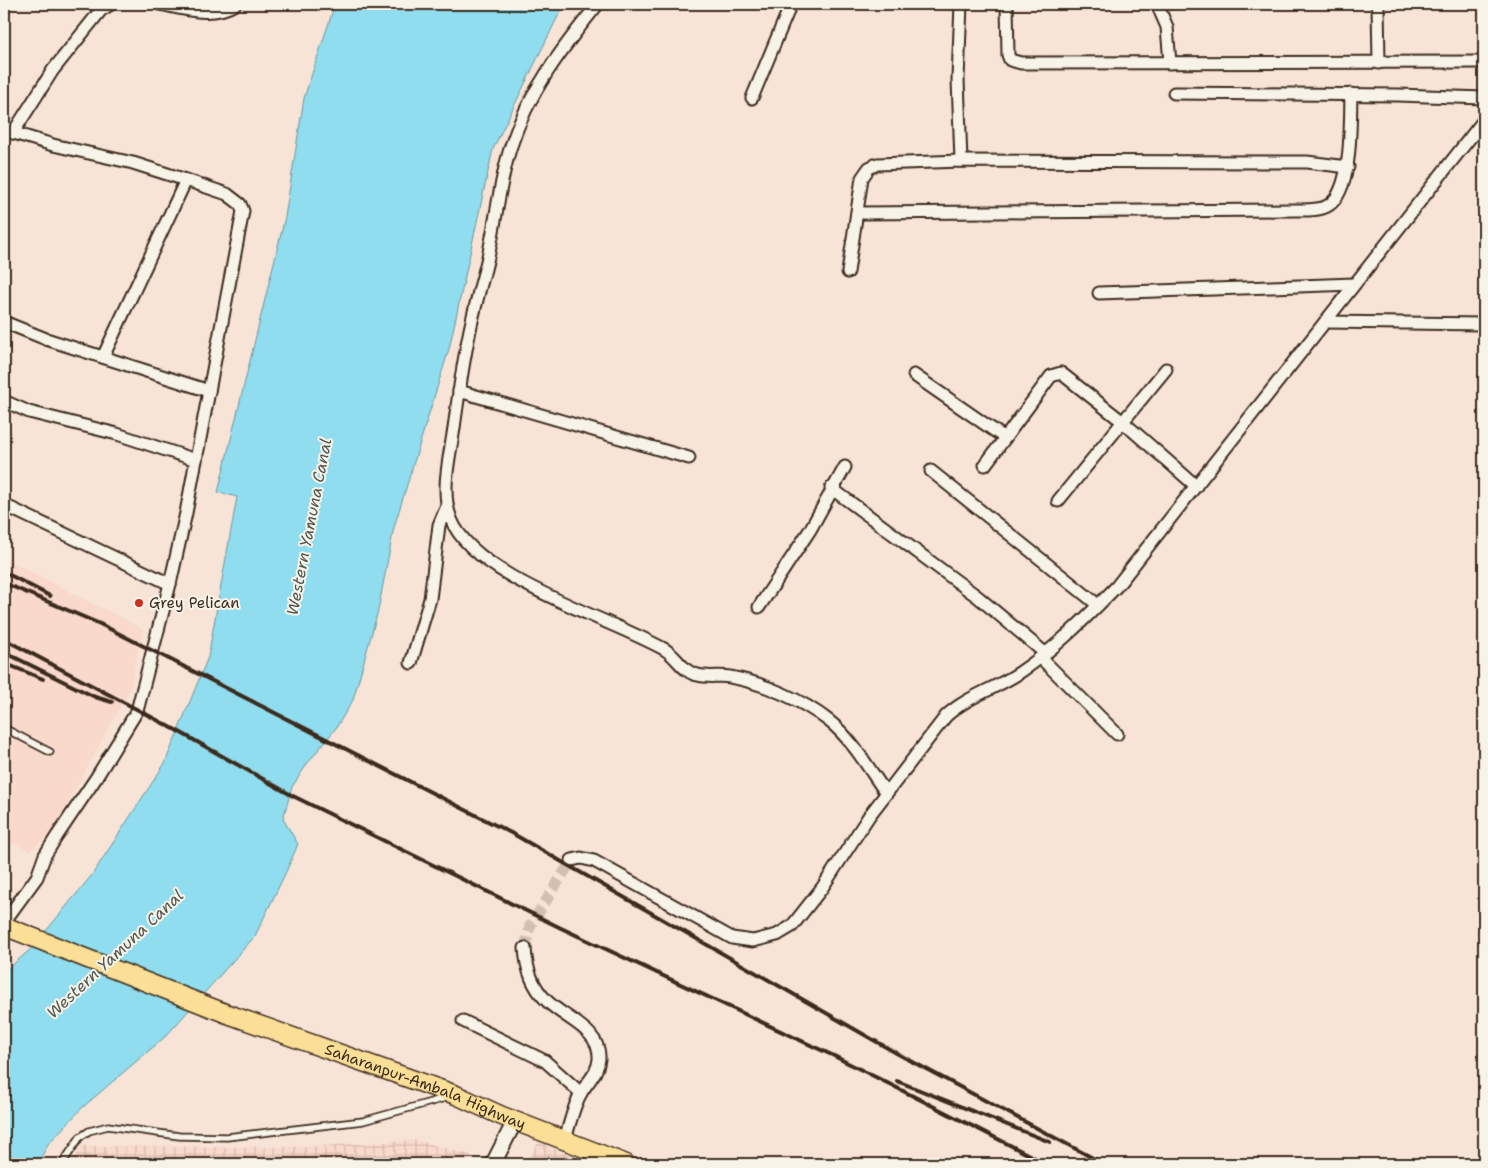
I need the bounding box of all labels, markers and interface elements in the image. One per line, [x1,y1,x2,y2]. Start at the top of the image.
water label: Western Yamuna Canal [282,437,336,617]
place label: Grey Pelican [149,593,239,613]
marker: Grey Pelican [133,597,145,609]
water label: Western Yamuna Canal [42,885,188,1023]
street label: Saharanpur-Ambala Highway [322,1039,529,1134]

